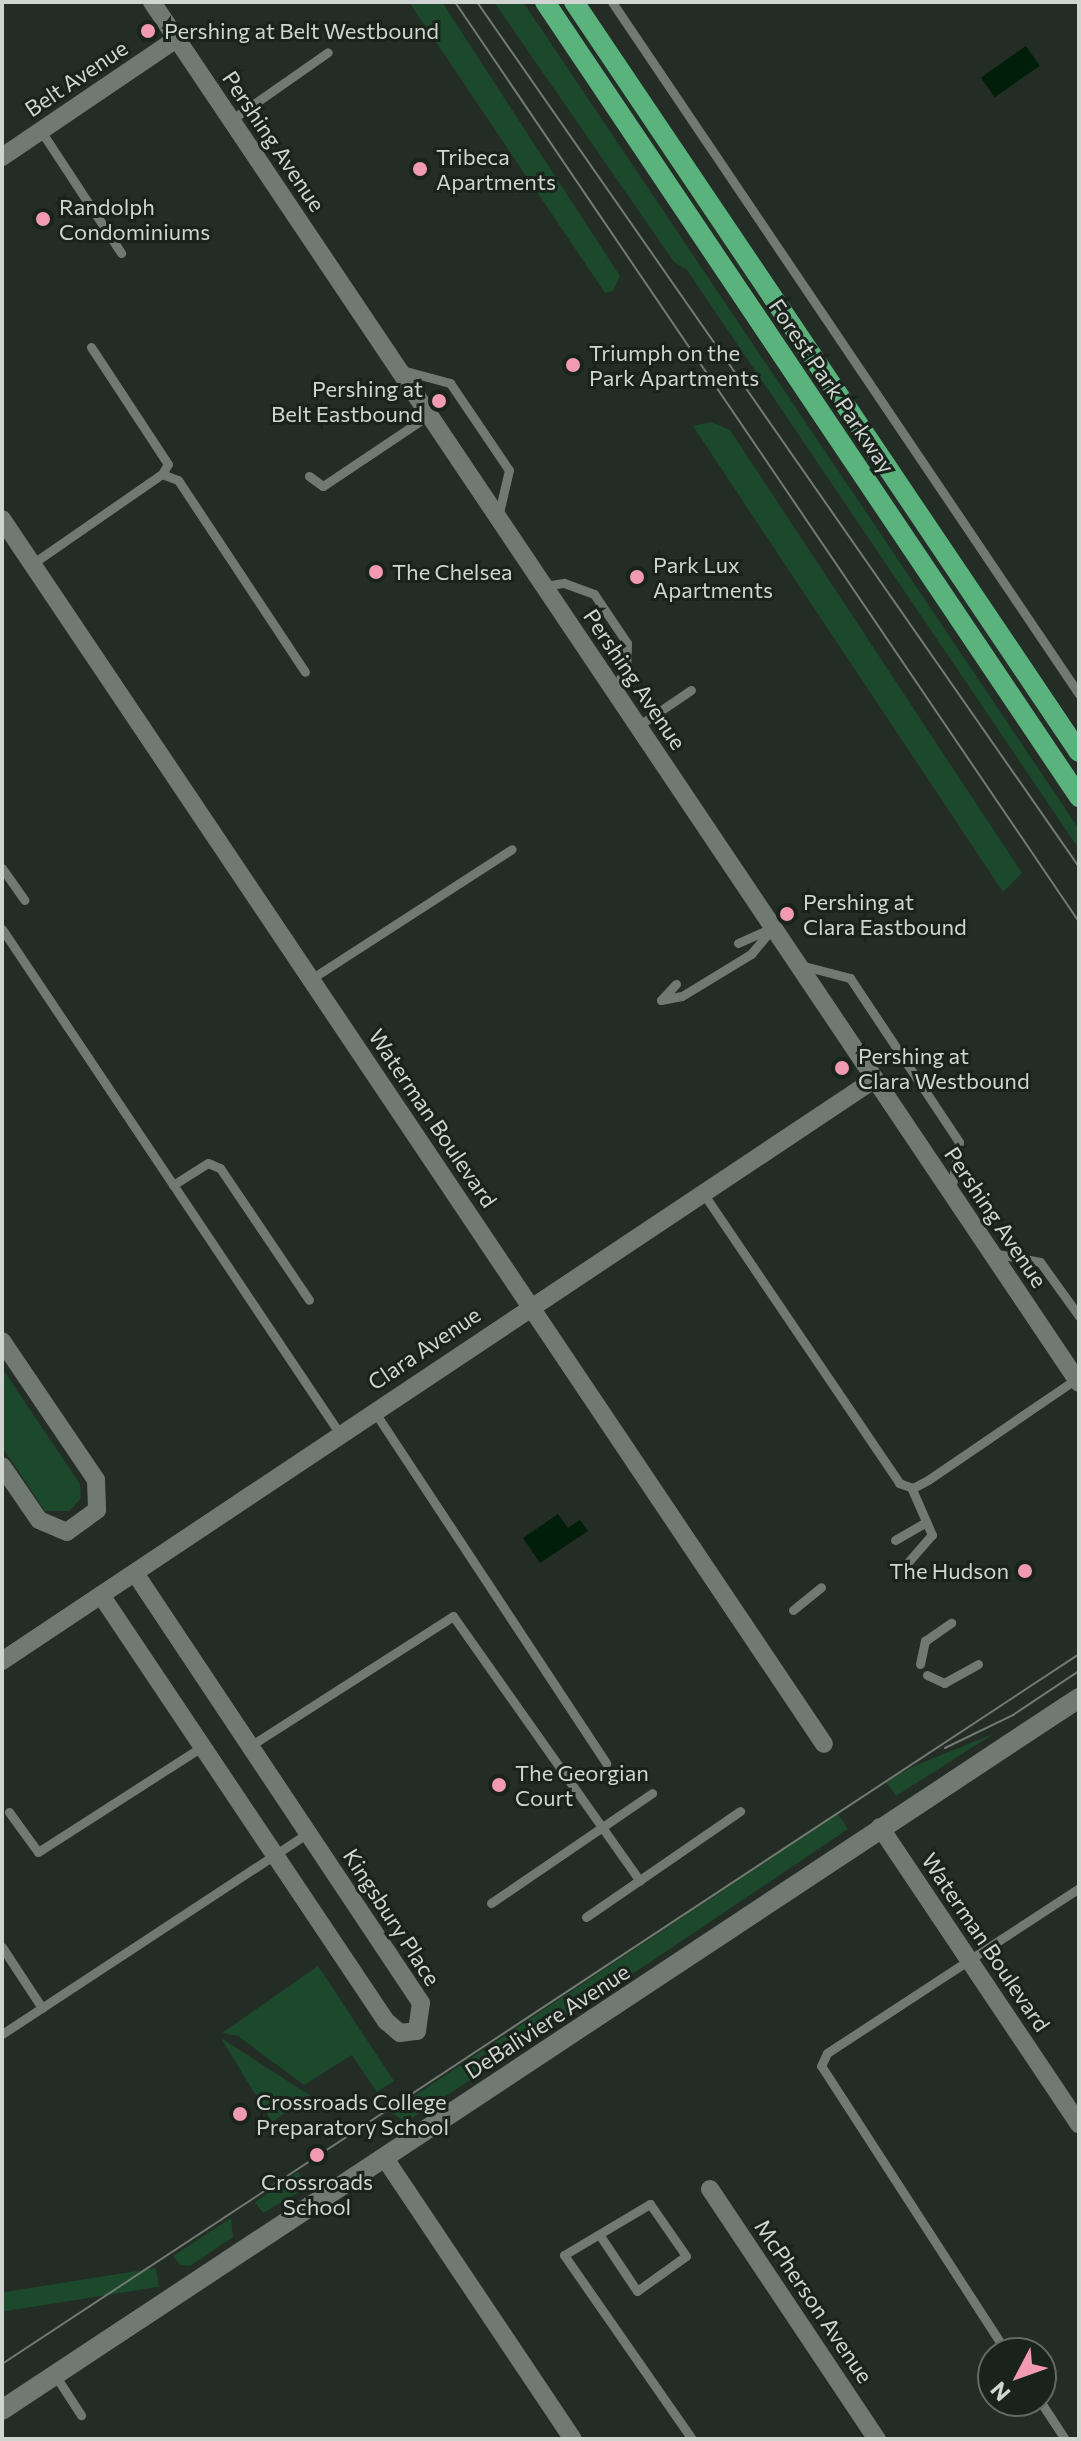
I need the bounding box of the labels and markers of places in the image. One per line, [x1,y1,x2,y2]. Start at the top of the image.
place label: Pershing at Belt Westbound [164,18,439,44]
marker: Pershing at Belt Westbound [139,22,157,40]
place label: Tribeca Apartments [436,143,556,194]
marker: Tribeca Apartments [411,160,429,178]
place label: Randolph Condominiums [59,193,210,244]
marker: Randolph Condominiums [34,210,52,228]
place label: Triumph on the Park Apartments [589,339,759,390]
marker: Triumph on the Park Apartments [564,356,582,374]
place label: Pershing at Belt Eastbound [271,375,423,426]
marker: Pershing at Belt Eastbound [430,392,448,410]
place label: Park Lux Apartments [653,551,773,602]
place label: The Chelsea [392,559,513,585]
marker: The Chelsea [367,563,385,581]
marker: Park Lux Apartments [628,568,646,586]
place label: Pershing at Clara Eastbound [803,888,967,940]
marker: Pershing at Clara Eastbound [778,905,796,923]
place label: Pershing at Clara Westbound [858,1042,1030,1094]
marker: Pershing at Clara Westbound [833,1059,851,1077]
place label: The Hudson [889,1558,1009,1584]
marker: The Hudson [1016,1562,1034,1580]
place label: The Georgian Court [515,1759,649,1810]
marker: The Georgian Court [490,1776,508,1794]
place label: Crossroads College Preparatory School [256,2088,449,2140]
marker: Crossroads College Preparatory School [231,2105,249,2123]
marker: Crossroads School [308,2146,326,2164]
place label: Crossroads School [261,2168,373,2220]

